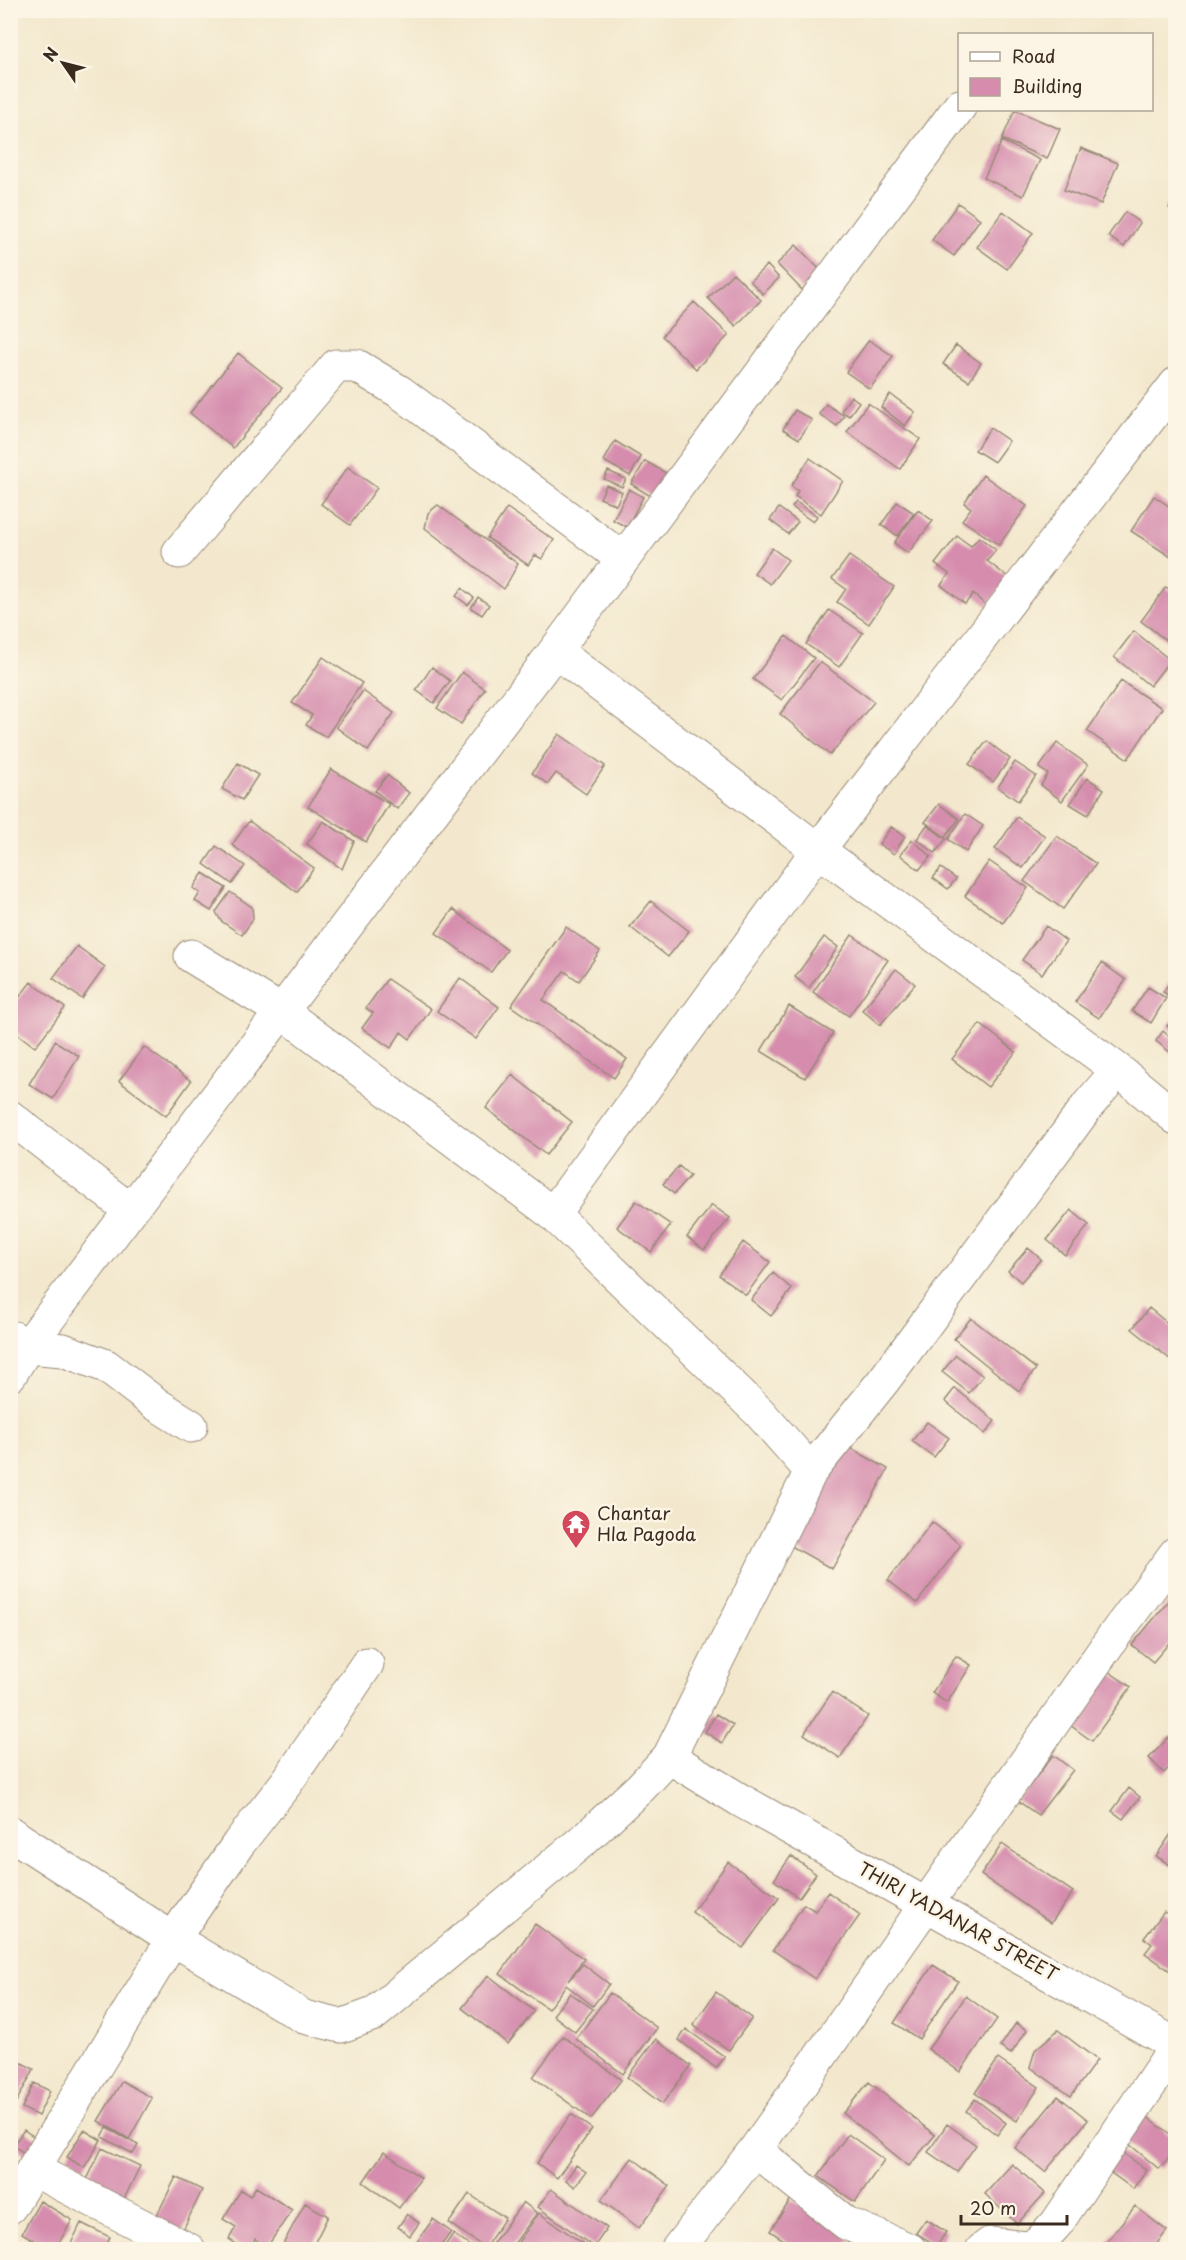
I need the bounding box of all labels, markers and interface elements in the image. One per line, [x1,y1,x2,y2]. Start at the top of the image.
north arrow [33,33,93,93]
legend [958,33,1153,111]
text: N [36,42,63,66]
text: Road [1012,42,1056,69]
text: Building [1012,72,1082,99]
place label: Chantar Hla Pagoda [597,1499,696,1547]
temple icon: Chantar Hla Pagoda [560,1508,592,1550]
street label: THIRI YADANAR STREET [854,1854,1064,1987]
scale bar [961,2188,1068,2226]
text: 20 m [970,2194,1016,2221]

